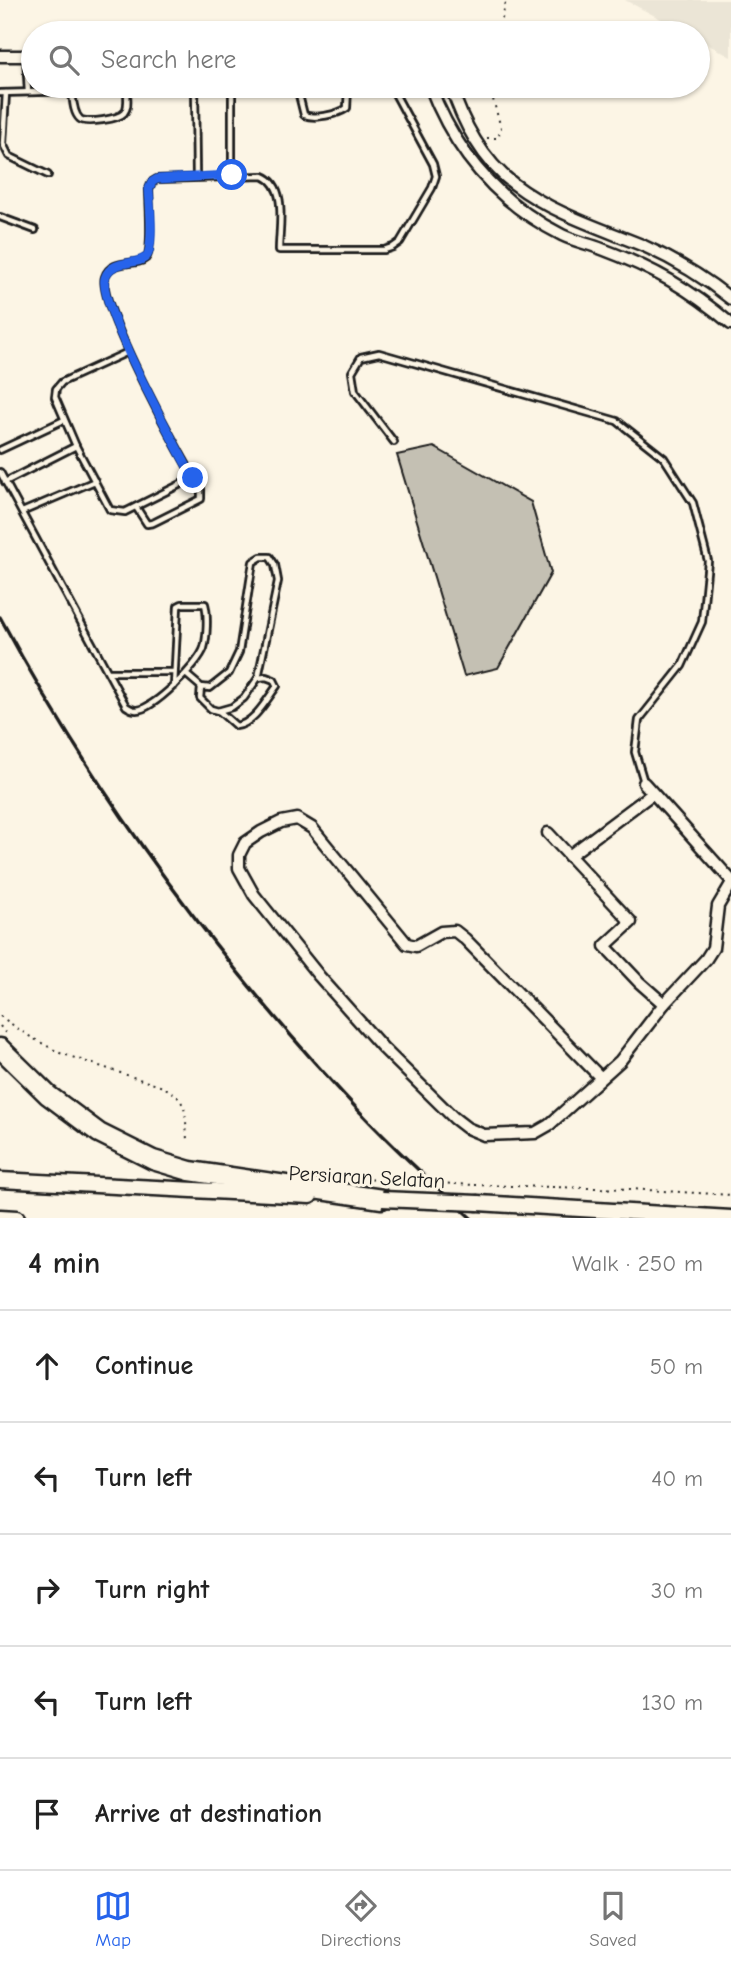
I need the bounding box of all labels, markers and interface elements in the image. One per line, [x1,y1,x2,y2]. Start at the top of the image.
search box [21,21,710,98]
icon: search [45,41,83,79]
text: Search here [101,45,236,75]
route start [216,159,247,190]
route end [177,462,208,493]
street label: Persiaran Selatan [288,1161,446,1193]
text: 4 min [28,1246,100,1281]
text: Walk · 250 m [572,1250,703,1277]
icon: ahead [28,1347,66,1385]
text: Continue [95,1351,193,1381]
text: 50 m [650,1353,703,1380]
icon: left [28,1459,66,1497]
text: Turn left [95,1463,192,1493]
text: 40 m [651,1465,703,1492]
icon: right [28,1571,66,1609]
text: Turn right [95,1575,209,1605]
text: 30 m [651,1577,703,1604]
icon: left [28,1683,66,1721]
text: Turn left [95,1687,192,1717]
text: 130 m [642,1689,703,1716]
icon: arrive [28,1795,66,1833]
text: Arrive at destination [95,1799,322,1829]
tab: Map [94,1887,132,1951]
tab: Directions [321,1887,401,1951]
tab: Saved [589,1887,637,1951]

